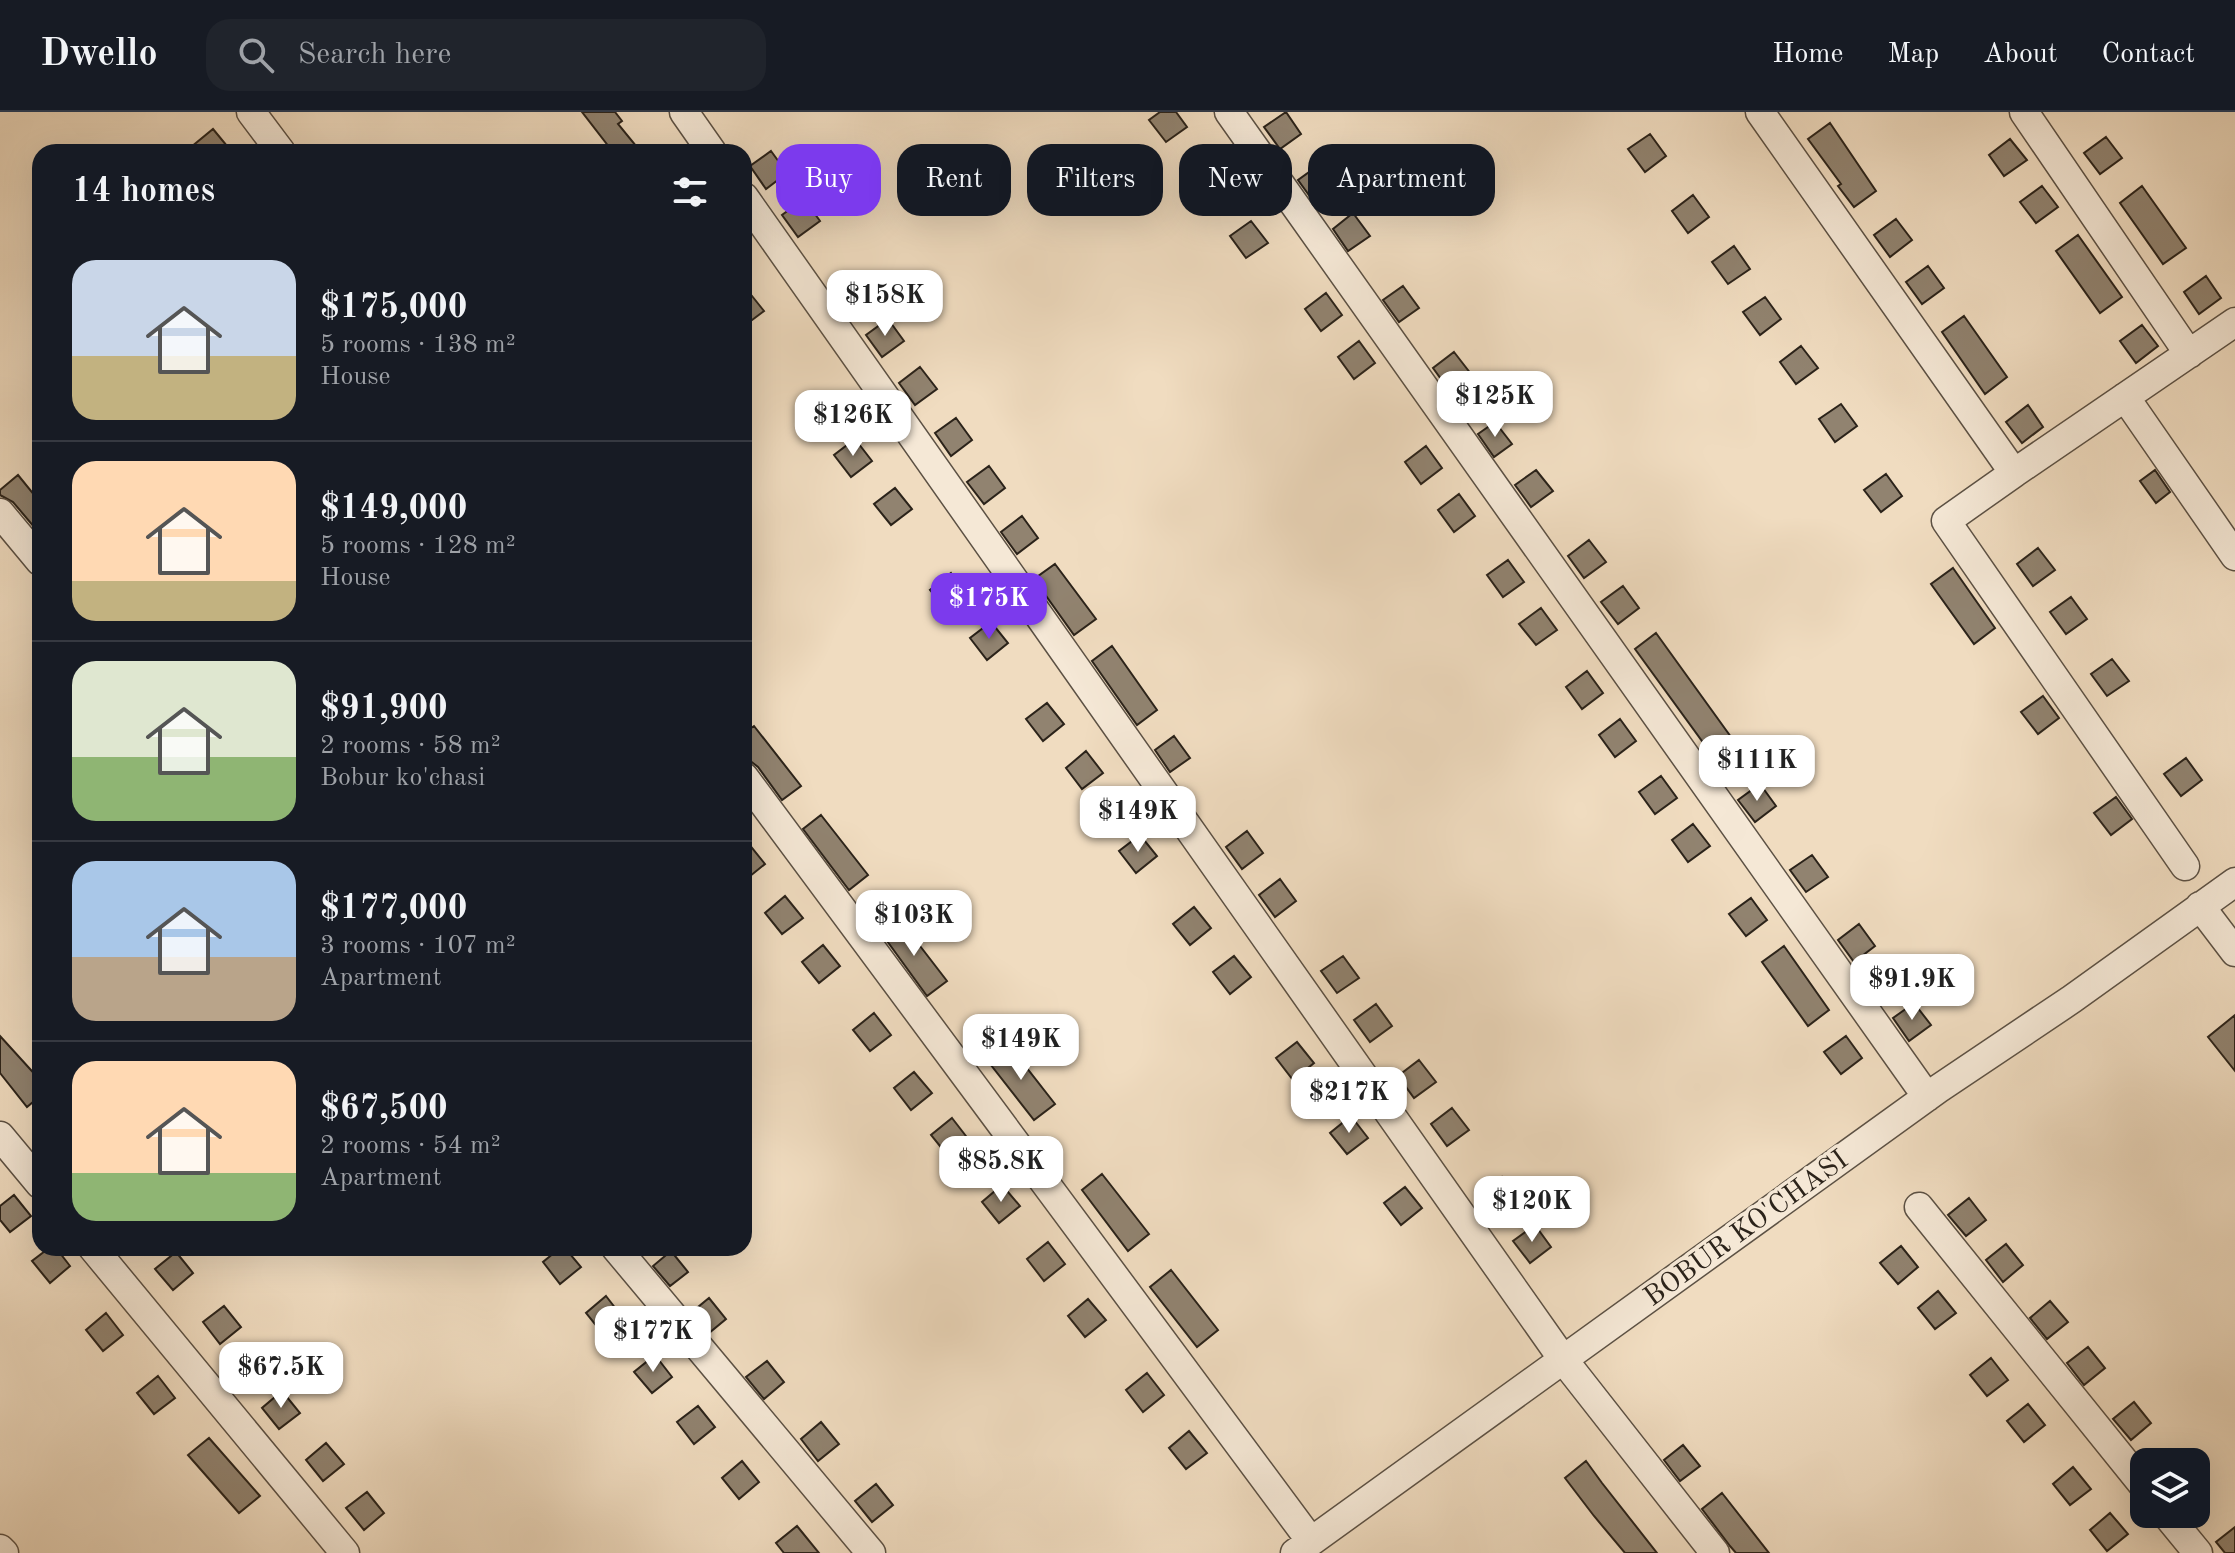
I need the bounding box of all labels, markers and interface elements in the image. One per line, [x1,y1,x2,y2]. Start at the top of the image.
search box [206,19,766,91]
icon: search [234,33,278,77]
text: Dwello [40,36,158,74]
text: Search here [298,40,451,70]
text: Home [1772,41,1843,69]
text: Map [1887,41,1939,69]
text: About [1983,41,2058,69]
text: Contact [2102,41,2195,69]
chip: Buy [776,144,881,216]
chip: Rent [897,144,1011,216]
chip: Filters [1027,144,1163,216]
chip: New [1179,144,1292,216]
chip: Apartment [1308,144,1495,216]
icon: filters [668,170,712,214]
text: 14 homes [72,175,215,209]
pin: $158K [829,270,941,338]
text: $158K [845,283,925,309]
text: $175,000 [320,291,468,325]
icon: home [136,292,232,388]
text: 5 rooms · 138 m² [320,332,516,358]
text: House [320,364,391,390]
pin: $125K [1439,371,1551,439]
text: $125K [1455,384,1535,410]
pin: $126K [797,390,909,458]
text: $126K [813,403,893,429]
text: $149,000 [320,492,468,526]
icon: home [136,493,232,589]
text: 5 rooms · 128 m² [320,533,516,559]
text: House [320,565,391,591]
pin: $175K [933,573,1045,641]
text: $175K [949,586,1029,612]
text: $91,900 [320,692,448,726]
icon: home [136,693,232,789]
text: 2 rooms · 58 m² [320,733,501,759]
pin: $111K [1701,735,1813,803]
text: $111K [1717,748,1797,774]
text: Bobur ko'chasi [320,765,485,791]
pin: $149K [1082,786,1194,854]
text: $149K [1098,799,1178,825]
pin: $103K [858,890,970,958]
text: $177,000 [320,892,468,926]
icon: home [136,893,232,989]
text: $103K [874,903,954,929]
text: 3 rooms · 107 m² [320,933,516,959]
pin: $91.9K [1847,954,1977,1022]
text: Apartment [320,965,442,991]
text: $91.9K [1868,967,1956,993]
pin: $149K [965,1014,1077,1082]
text: $149K [981,1027,1061,1053]
pin: $217K [1293,1067,1405,1135]
text: $217K [1309,1080,1389,1106]
text: $67,500 [320,1092,448,1126]
icon: home [136,1093,232,1189]
text: 2 rooms · 54 m² [320,1133,501,1159]
pin: $85.8K [936,1136,1066,1204]
street label: BOBUR KO'CHASI [1640,1146,1854,1313]
text: $85.8K [957,1149,1045,1175]
text: Apartment [320,1165,442,1191]
pin: $120K [1476,1176,1588,1244]
text: $120K [1492,1189,1572,1215]
pin: $177K [597,1306,709,1374]
text: $177K [613,1319,693,1345]
pin: $67.5K [216,1342,346,1410]
text: $67.5K [237,1355,325,1381]
map controls [2130,1448,2210,1528]
button: layers [2130,1448,2210,1528]

